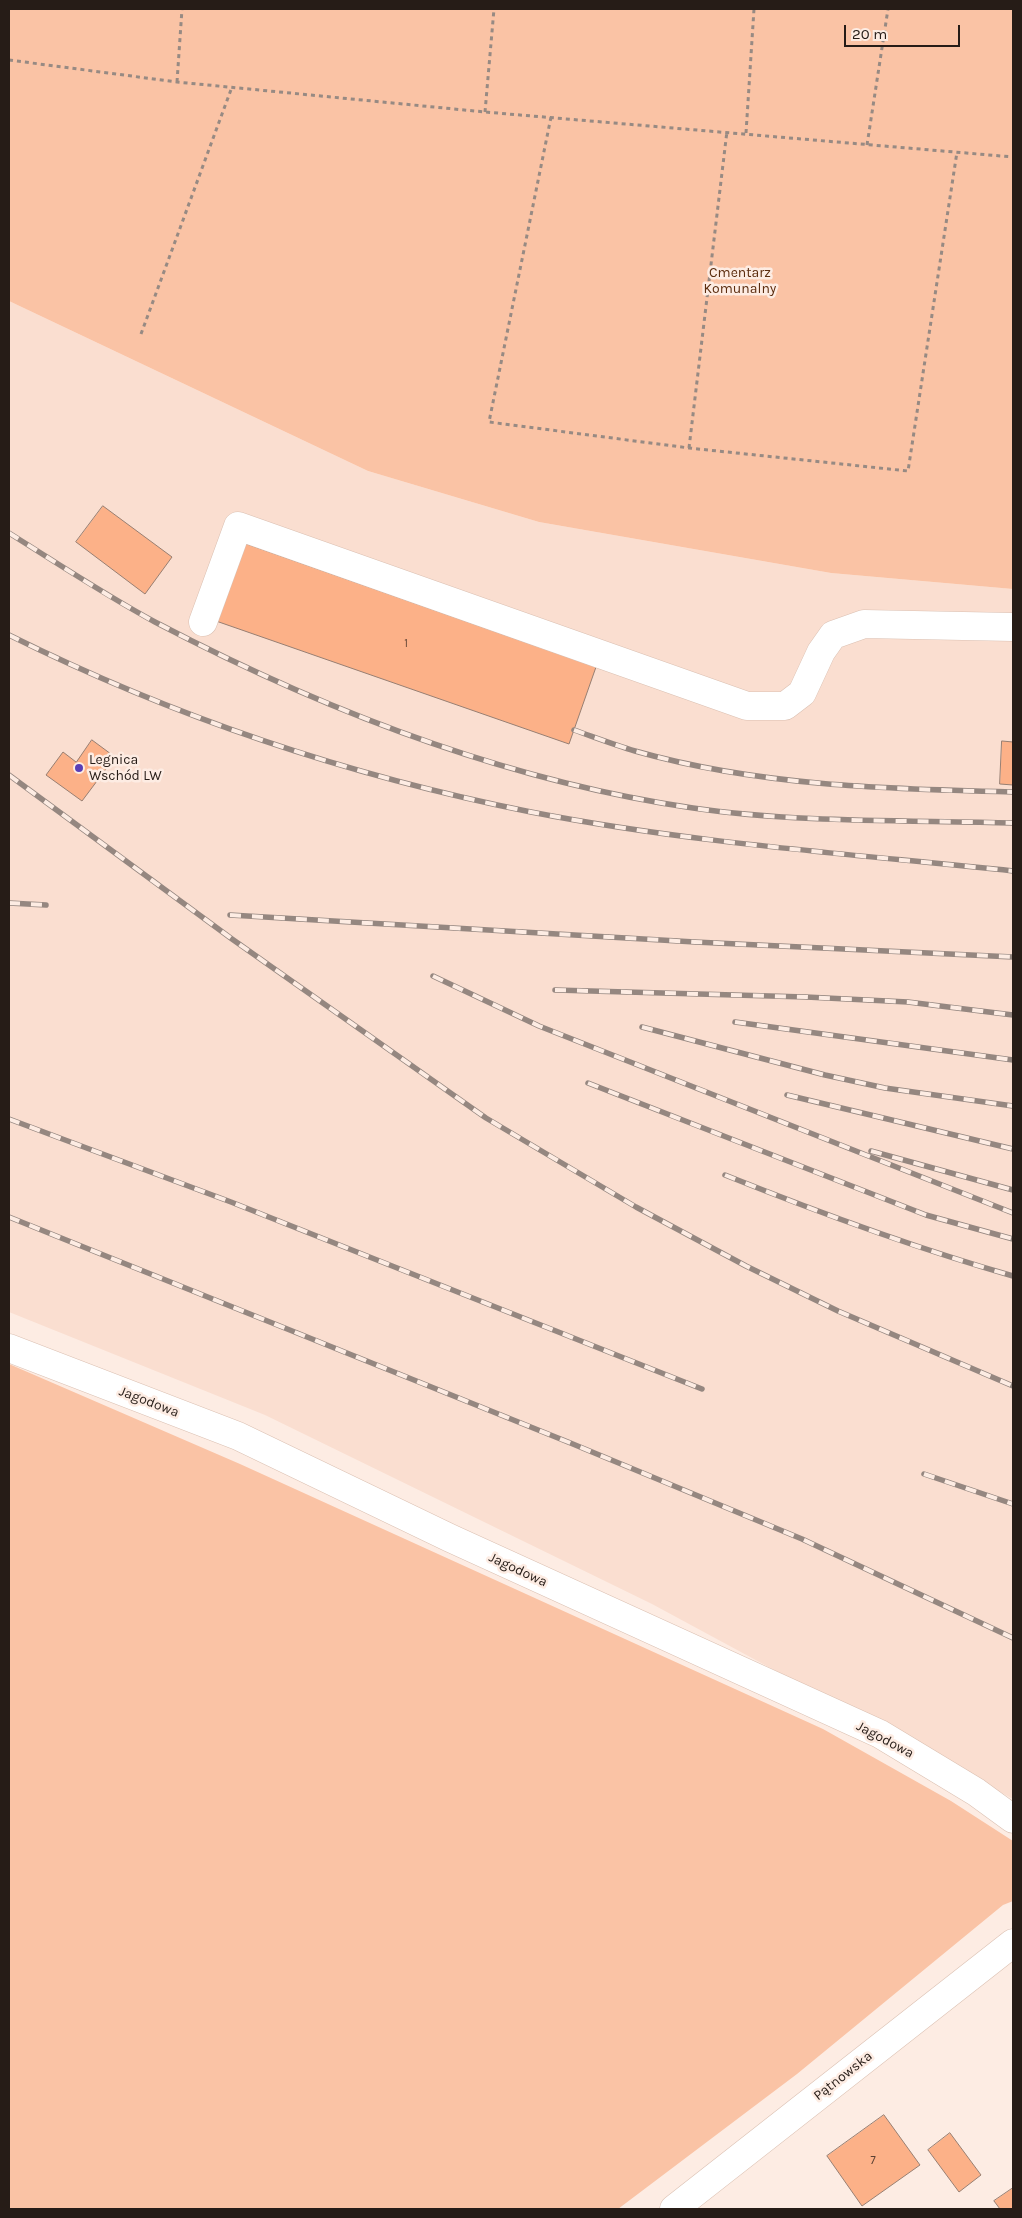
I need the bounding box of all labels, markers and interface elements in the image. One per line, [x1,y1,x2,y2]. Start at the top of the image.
scale bar [847,15,963,47]
text: 20 m [852,25,887,43]
park label: Cmentarz Komunalny [704,265,776,298]
house number: 1 [404,637,408,651]
place label: Legnica Wschód LW [89,752,162,784]
marker: Legnica Wschód LW [73,762,85,774]
street label: Jagodowa [117,1383,181,1421]
street label: Jagodowa [486,1549,550,1591]
street label: Jagodowa [853,1718,917,1762]
street label: Pątnowska [810,2048,876,2104]
house number: 7 [870,2154,876,2168]

